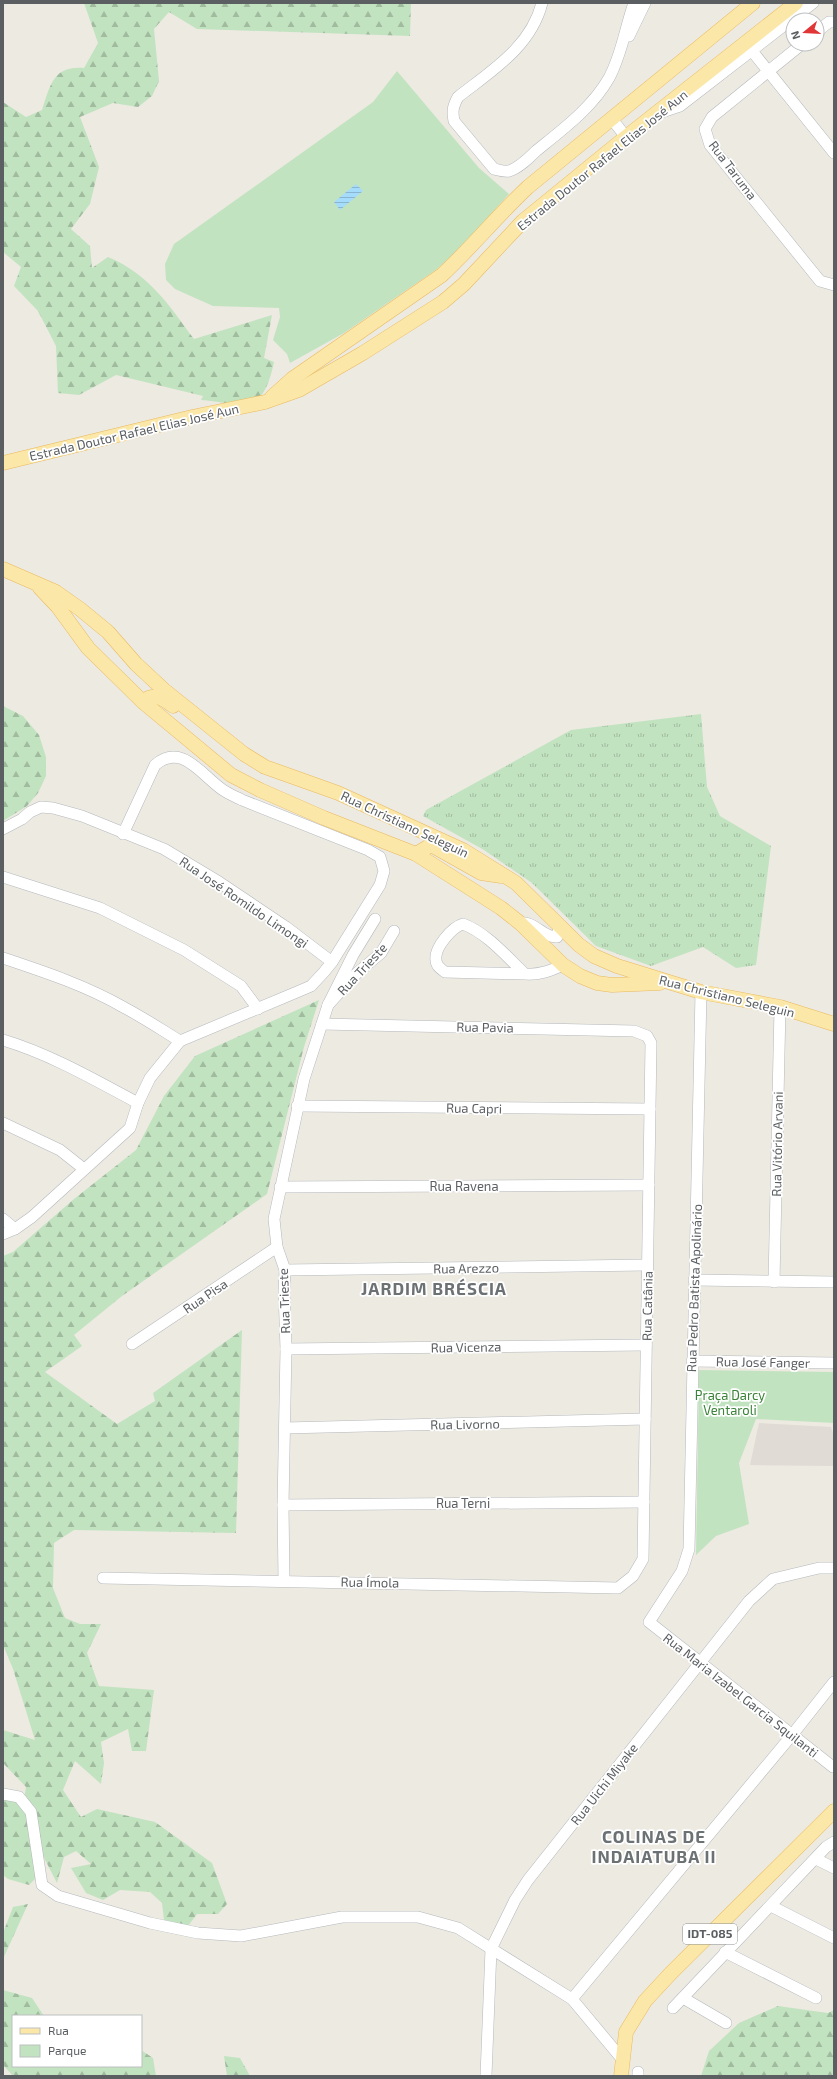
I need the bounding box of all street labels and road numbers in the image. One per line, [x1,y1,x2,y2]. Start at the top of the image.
street label: Estrada Doutor Rafael Elias José Aun [514,86,690,234]
street label: Rua Taruma [706,137,760,203]
street label: Estrada Doutor Rafael Elias José Aun [28,400,240,464]
street label: Rua Christiano Seleguin [339,787,471,861]
street label: Rua José Romildo Limongi [177,853,311,951]
street label: Rua Trieste [334,940,390,998]
street label: Rua Christiano Seleguin [658,971,796,1021]
street label: Rua Pavia [456,1018,514,1036]
street label: Rua Vitório Arvani [768,1091,786,1197]
street label: Rua Capri [446,1100,502,1116]
street label: Rua Ravena [429,1178,499,1194]
street label: Rua Pedro Batista Apolinário [683,1204,705,1372]
street label: Rua Arezzo [433,1259,499,1277]
street label: Rua Trieste [275,1268,293,1334]
street label: Rua Catânia [638,1271,656,1341]
street label: Rua Pisa [180,1275,230,1317]
street label: Rua Vicenza [430,1338,502,1356]
street label: Rua José Fanger [716,1353,810,1371]
street label: Rua Livorno [430,1415,500,1433]
street label: Rua Terni [436,1495,490,1511]
street label: Rua Ímola [341,1572,399,1591]
street label: Rua Maria Izabel Garcia Squilanti [660,1629,822,1761]
street label: Rua Uichi Miyake [567,1740,641,1828]
road number: IDT-085 [683,1924,737,1944]

